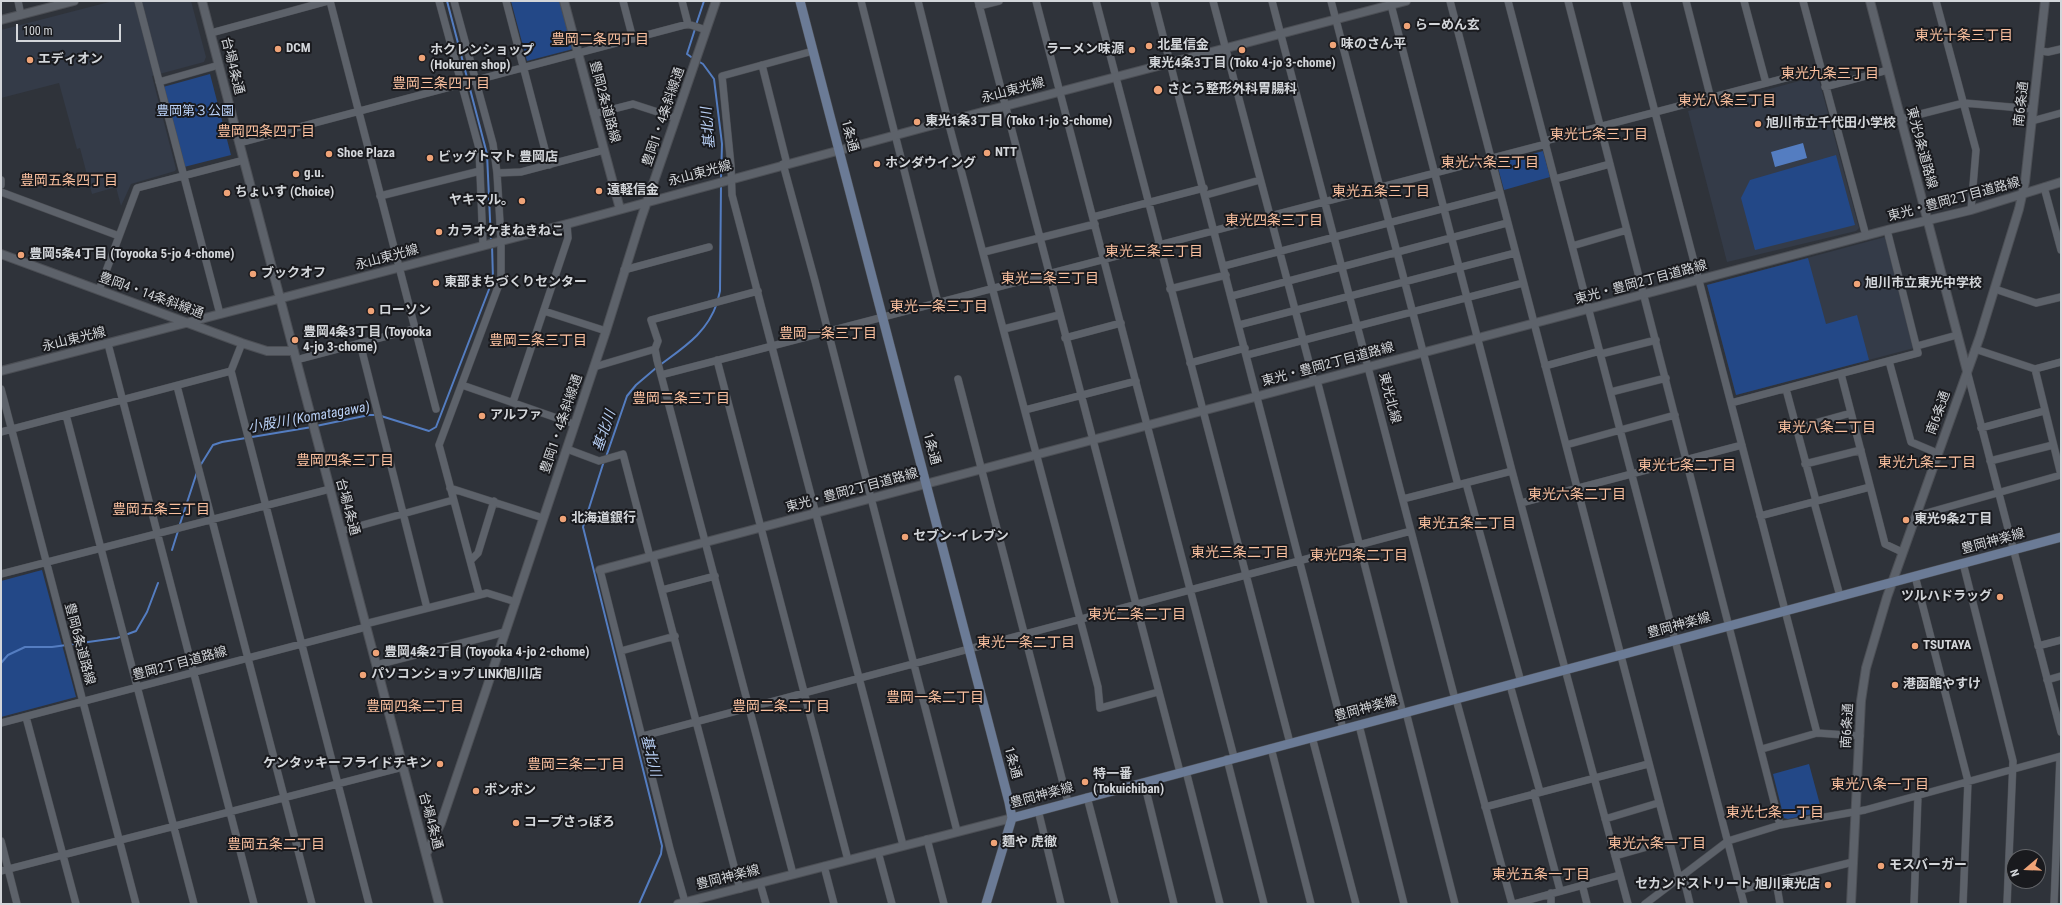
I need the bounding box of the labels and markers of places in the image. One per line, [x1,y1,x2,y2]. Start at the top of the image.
place label: らーめん玄 [1415,18,1480,34]
marker: らーめん玄 [1402,21,1412,31]
place label: 味のさん平 [1341,37,1406,53]
place label: 北星信金 [1157,38,1209,54]
marker: 味のさん平 [1328,40,1338,50]
place label: DCM [286,41,311,57]
marker: 北星信金 [1144,41,1154,51]
place label: ラーメン味源 [1046,42,1124,58]
place label: ホクレンショップ (Hokuren shop) [430,43,534,74]
marker: DCM [273,44,283,54]
marker: ラーメン味源 [1127,45,1137,55]
marker: 東光4条3丁目 (Toko 4-jo 3-chome) [1237,45,1247,55]
place label: エディオン [38,52,103,68]
marker: ホクレンショップ (Hokuren shop) [417,53,427,63]
marker: エディオン [25,55,35,65]
place label: 東光4条3丁目 (Toko 4-jo 3-chome) [1148,56,1336,72]
place label: さとう整形外科胃腸科 [1167,82,1297,98]
marker: さとう整形外科胃腸科 [1152,84,1164,96]
place label: 東光1条3丁目 (Toko 1-jo 3-chome) [925,114,1112,130]
place label: 旭川市立千代田小学校 [1766,116,1896,132]
marker: 東光1条3丁目 (Toko 1-jo 3-chome) [912,117,922,127]
marker: 旭川市立千代田小学校 [1753,119,1763,129]
place label: NTT [995,145,1017,161]
place label: Shoe Plaza [337,146,395,162]
marker: NTT [982,148,992,158]
marker: Shoe Plaza [324,149,334,159]
place label: ビッグトマト 豊岡店 [438,150,558,166]
marker: ビッグトマト 豊岡店 [425,153,435,163]
place label: ホンダウイング [885,156,976,172]
marker: ホンダウイング [872,159,882,169]
place label: g.u. [304,166,324,182]
marker: g.u. [291,169,301,179]
place label: 遠軽信金 [607,183,659,199]
place label: ちょいす (Choice) [235,185,334,201]
marker: 遠軽信金 [594,186,604,196]
marker: ちょいす (Choice) [222,188,232,198]
place label: ヤキマル。 [449,193,514,209]
marker: ヤキマル。 [517,196,527,206]
place label: カラオケまねきねこ [447,224,564,240]
marker: カラオケまねきねこ [434,227,444,237]
place label: 豊岡5条4丁目 (Toyooka 5-jo 4-chome) [29,247,235,263]
marker: 豊岡5条4丁目 (Toyooka 5-jo 4-chome) [16,250,26,260]
place label: ブックオフ [261,266,326,282]
marker: ブックオフ [248,269,258,279]
place label: 東部まちづくりセンター [444,275,587,291]
place label: 旭川市立東光中学校 [1865,276,1982,292]
marker: 東部まちづくりセンター [431,278,441,288]
marker: 旭川市立東光中学校 [1852,279,1862,289]
place label: ローソン [379,303,431,319]
marker: ローソン [366,306,376,316]
place label: 豊岡4条3丁目 (Toyooka 4-jo 3-chome) [303,325,431,356]
marker: 豊岡4条3丁目 (Toyooka 4-jo 3-chome) [290,335,300,345]
place label: アルファ [490,408,542,424]
marker: アルファ [477,411,487,421]
place label: 北海道銀行 [571,511,636,527]
place label: 東光9条2丁目 [1914,512,1992,528]
marker: 北海道銀行 [558,514,568,524]
marker: 東光9条2丁目 [1901,515,1911,525]
place label: セブン-イレブン [913,529,1009,545]
marker: セブン-イレブン [900,532,910,542]
place label: ツルハドラッグ [1901,589,1992,605]
marker: ツルハドラッグ [1995,592,2005,602]
place label: TSUTAYA [1923,638,1971,654]
marker: TSUTAYA [1910,641,1920,651]
place label: 豊岡4条2丁目 (Toyooka 4-jo 2-chome) [384,645,590,661]
marker: 豊岡4条2丁目 (Toyooka 4-jo 2-chome) [371,648,381,658]
place label: パソコンショップ LINK旭川店 [371,667,542,683]
marker: パソコンショップ LINK旭川店 [358,670,368,680]
place label: 港函館やすけ [1903,677,1981,693]
marker: 港函館やすけ [1890,680,1900,690]
place label: ケンタッキーフライドチキン [263,756,432,772]
marker: ケンタッキーフライドチキン [435,759,445,769]
place label: 特一番 (Tokuichiban) [1093,767,1164,798]
marker: 特一番 (Tokuichiban) [1080,777,1090,787]
place label: ボンボン [484,783,536,799]
marker: ボンボン [471,786,481,796]
place label: コープさっぽろ [524,815,615,831]
marker: コープさっぽろ [511,818,521,828]
place label: 麺や 虎徹 [1002,835,1057,851]
marker: 麺や 虎徹 [989,838,999,848]
place label: モスバーガー [1889,858,1967,874]
marker: モスバーガー [1876,861,1886,871]
place label: セカンドストリート 旭川東光店 [1635,877,1820,893]
marker: セカンドストリート 旭川東光店 [1823,880,1833,890]

